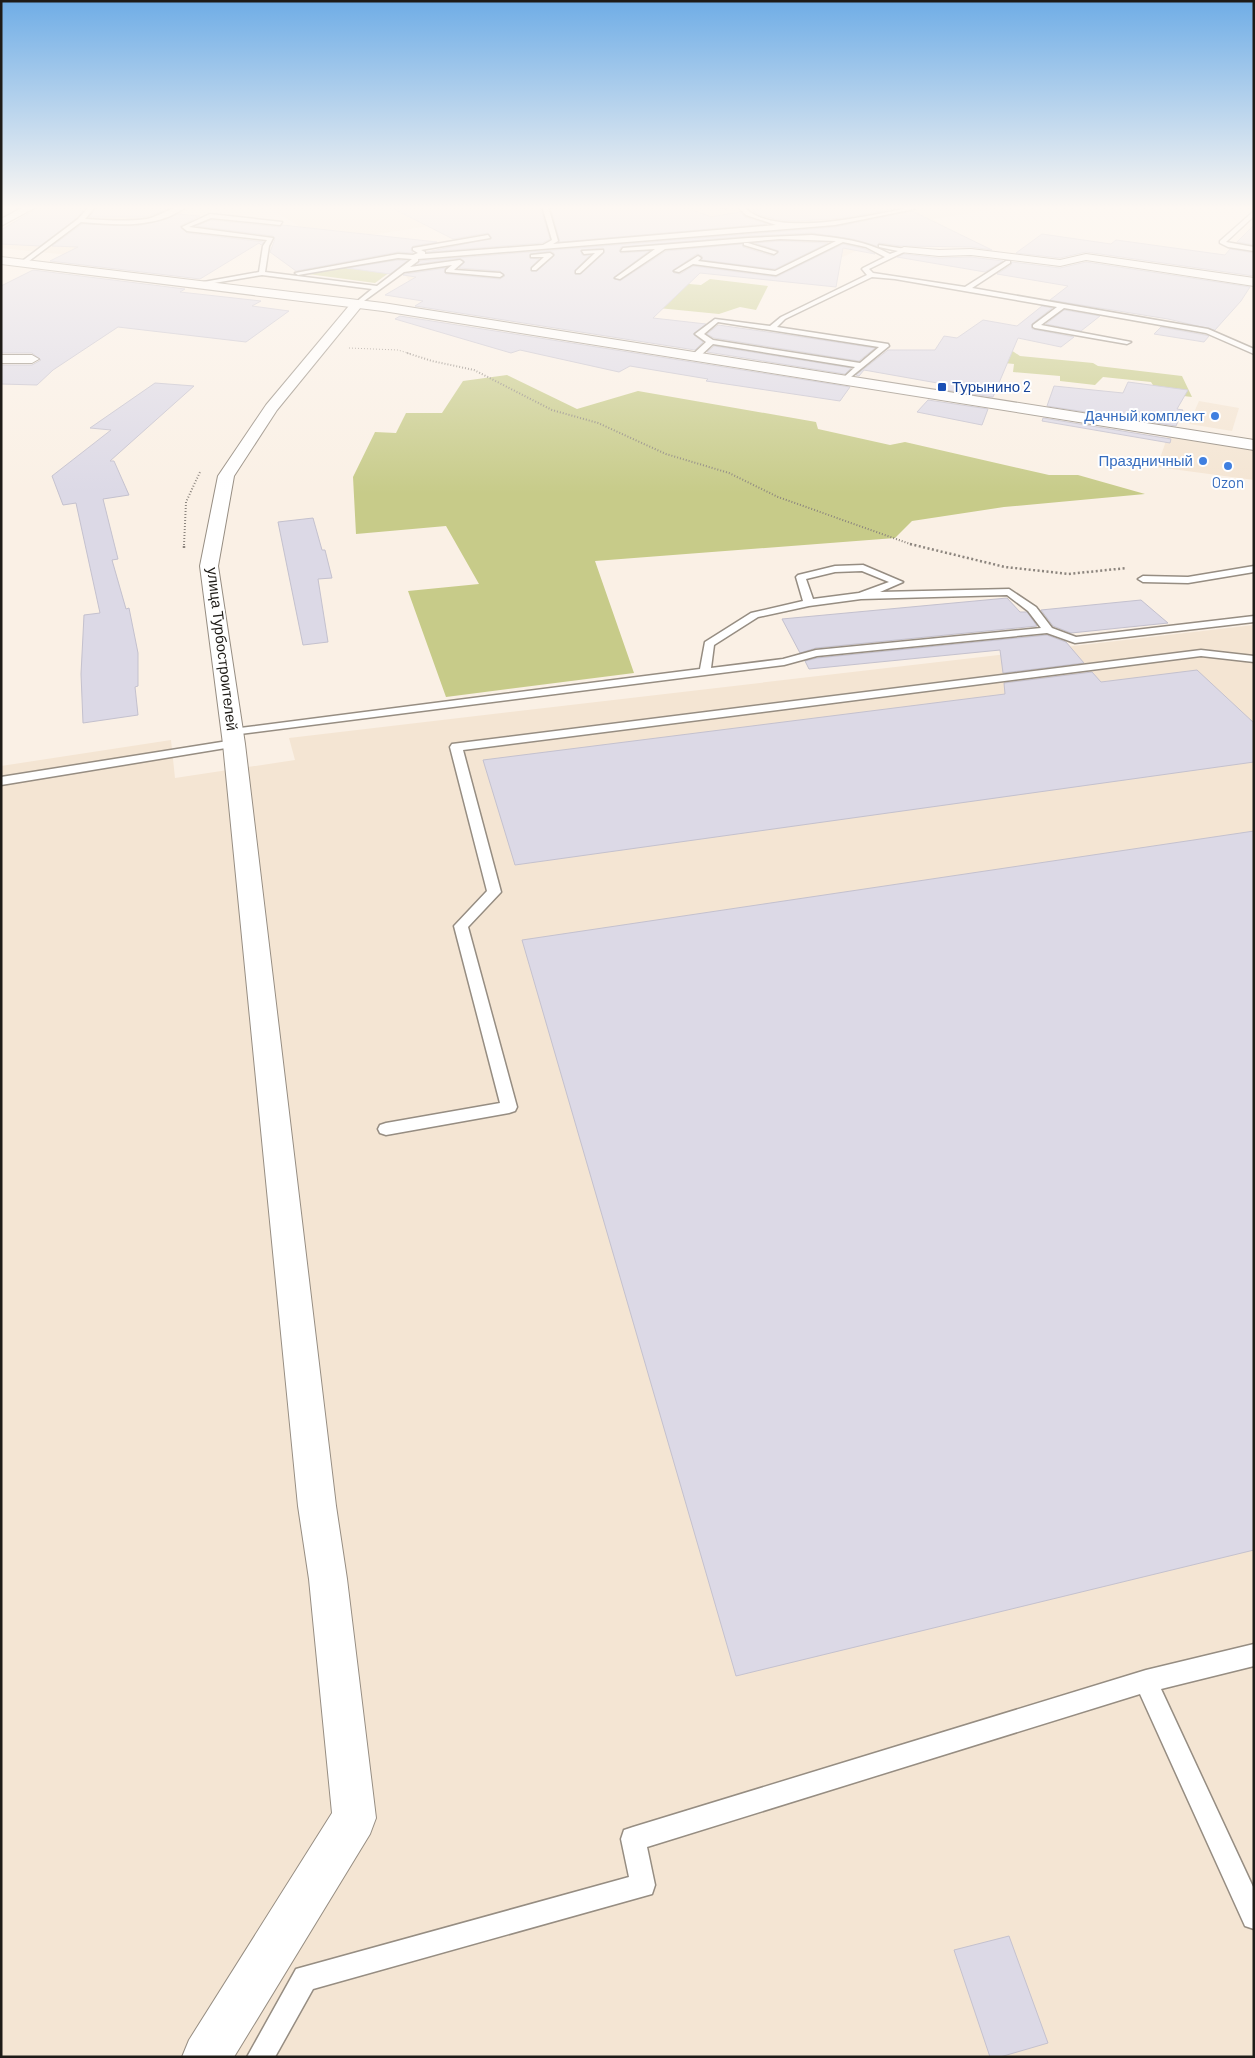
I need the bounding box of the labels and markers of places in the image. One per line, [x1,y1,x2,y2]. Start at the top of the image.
place label: Турынино 2 [952,377,1031,395]
marker: Турынино 2 [936,381,948,393]
place label: Дачный комплект [1084,406,1205,424]
marker: Дачный комплект [1209,410,1221,422]
place label: Праздничный [1098,451,1193,469]
marker: Праздничный [1197,455,1209,467]
marker: Ozon [1222,460,1234,472]
place label: Ozon [1212,473,1244,491]

